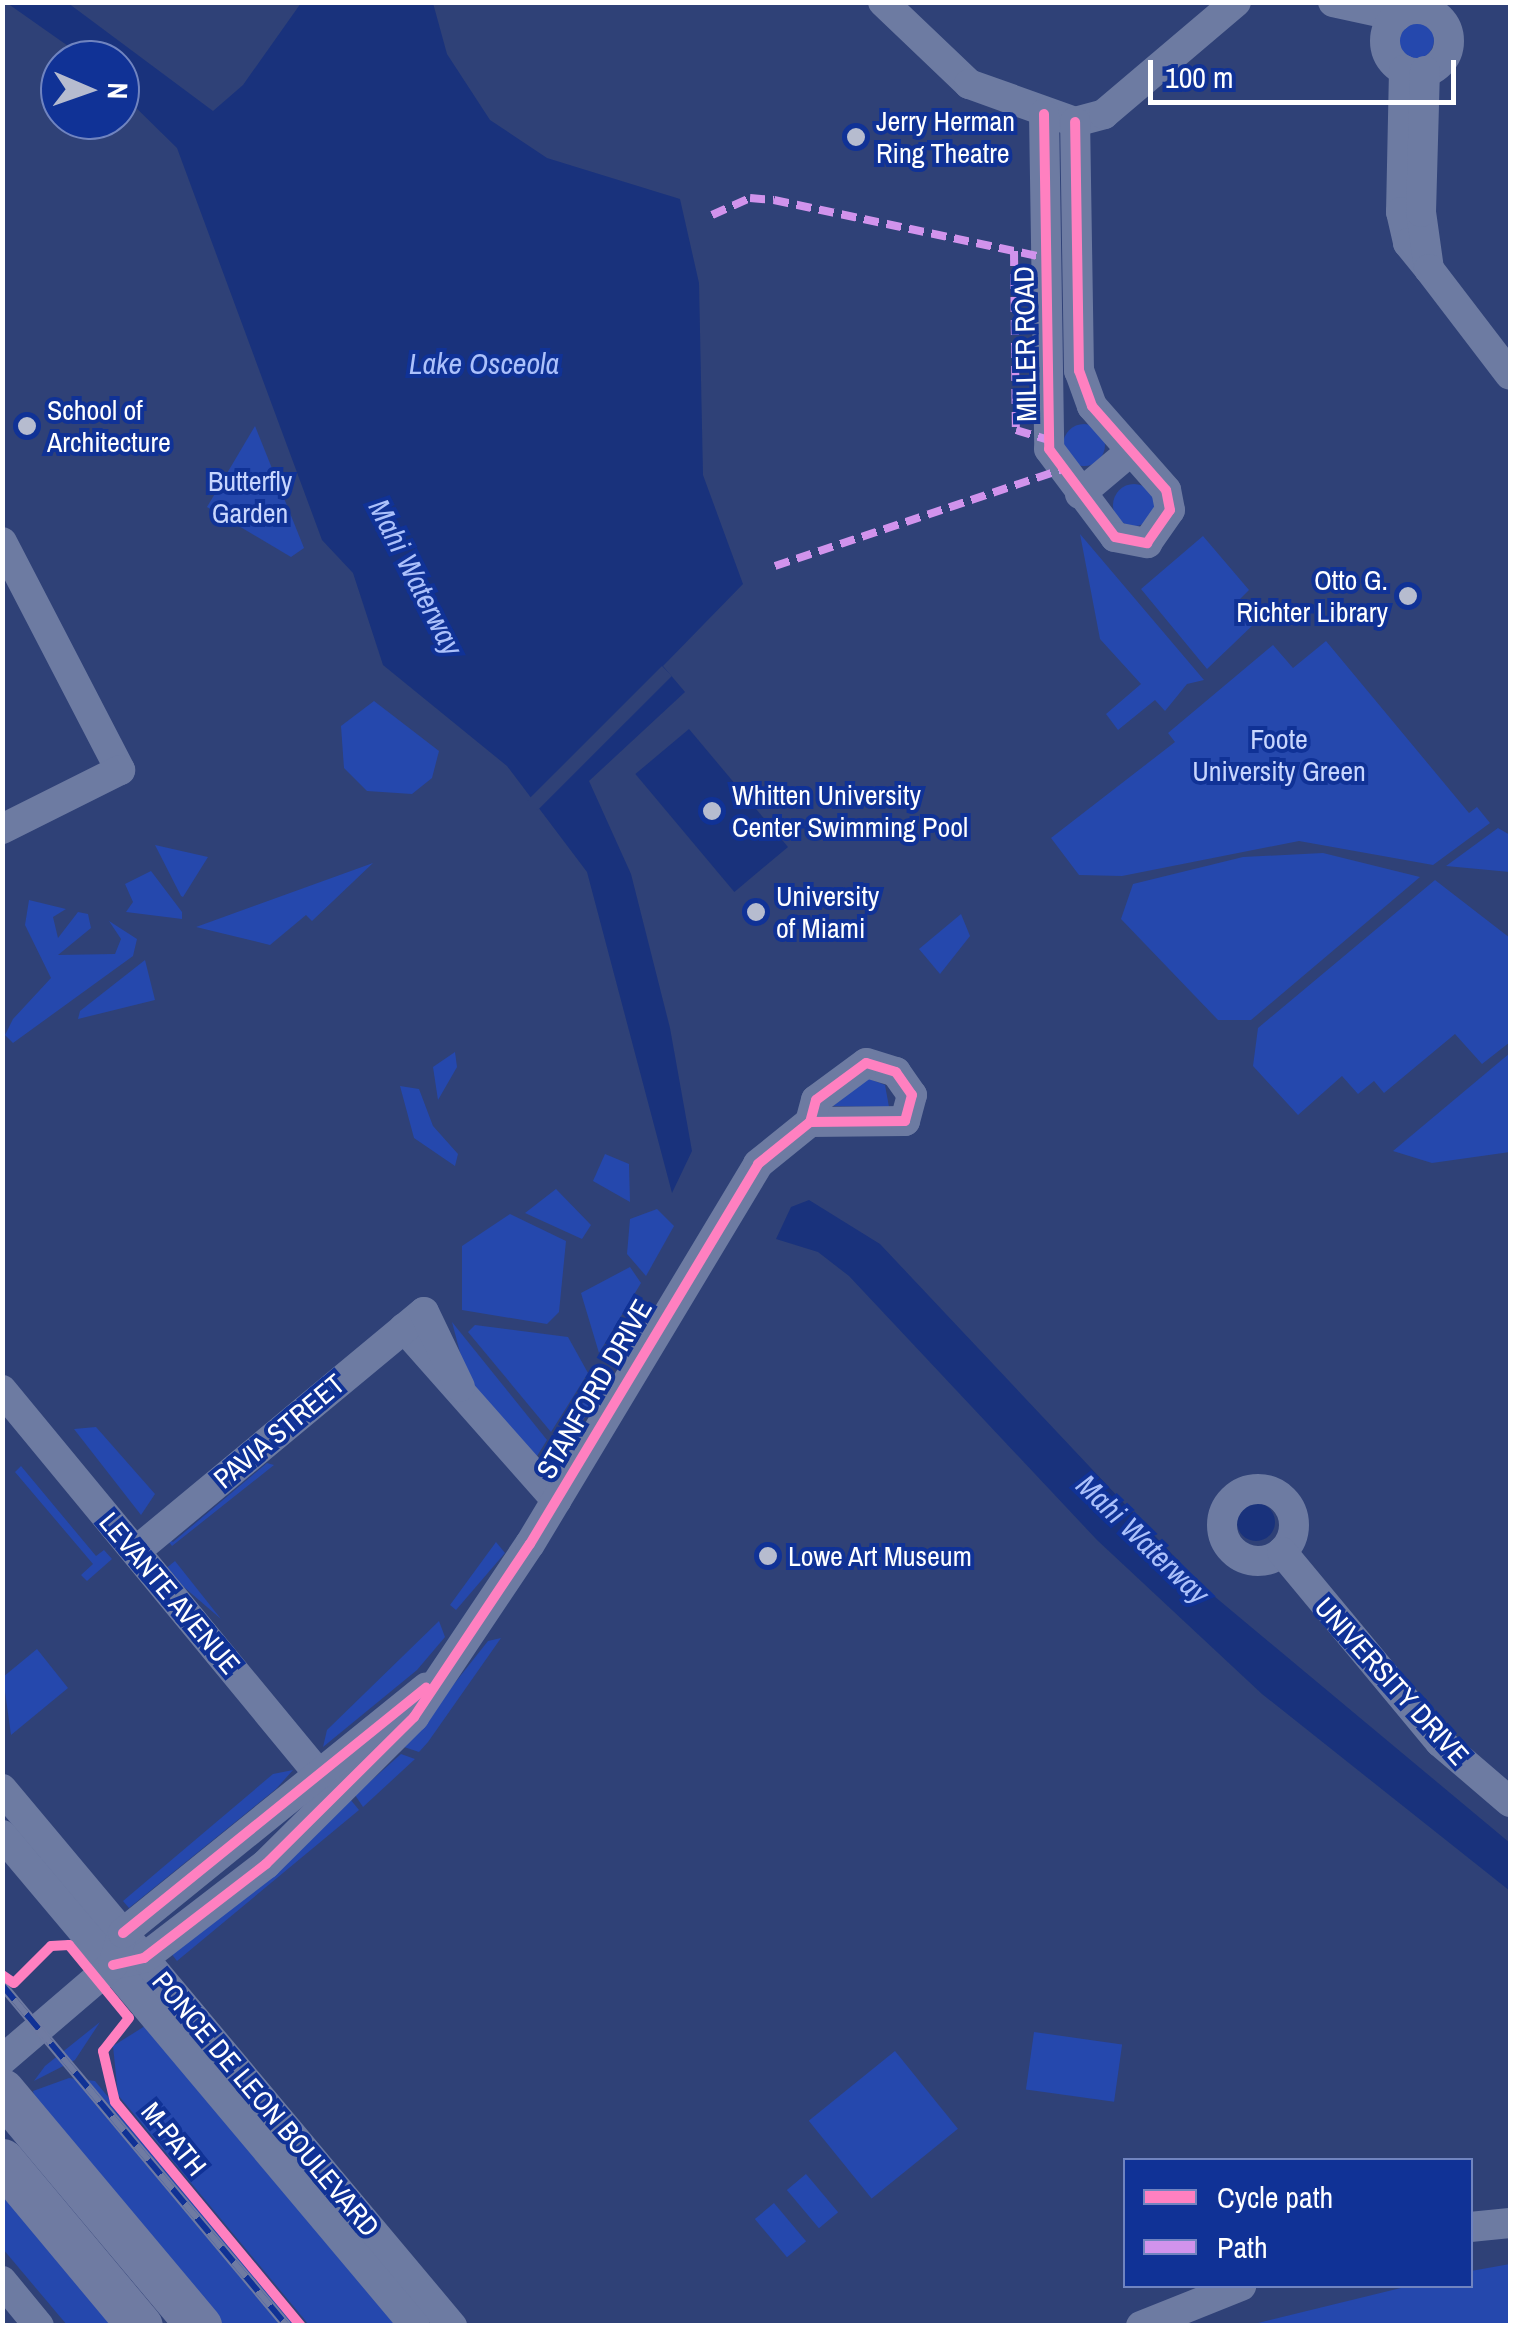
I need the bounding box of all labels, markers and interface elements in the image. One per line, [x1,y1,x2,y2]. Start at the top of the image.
north arrow [40,40,140,140]
scale bar [1153,40,1460,102]
text: 100 m [1165,57,1233,97]
text: N [99,82,137,100]
place label: Jerry Herman Ring Theatre [876,104,1015,170]
marker: Jerry Herman Ring Theatre [845,126,867,148]
street label: MILLER ROAD [1007,266,1043,422]
water label: Lake Osceola [409,345,559,381]
place label: School of Architecture [47,393,171,459]
marker: School of Architecture [16,415,38,437]
park label: Butterfly Garden [208,464,292,530]
water label: Mahi Waterway [361,493,471,661]
place label: Otto G. Richter Library [1236,563,1388,629]
marker: Otto G. Richter Library [1397,585,1419,607]
park label: Foote University Green [1192,722,1366,788]
place label: Whitten University Center Swimming Pool [732,778,968,844]
marker: Whitten University Center Swimming Pool [701,800,723,822]
place label: University of Miami [776,879,879,945]
marker: University of Miami [745,901,767,923]
street label: STANFORD DRIVE [529,1293,659,1485]
street label: PAVIA STREET [206,1366,352,1496]
water label: Mahi Waterway [1069,1467,1217,1611]
street label: LEVANTE AVENUE [92,1505,248,1681]
place label: Lowe Art Museum [788,1539,973,1573]
marker: Lowe Art Museum [757,1545,779,1567]
street label: UNIVERSITY DRIVE [1308,1590,1476,1772]
street label: PONCE DE LEON BOULEVARD [145,1965,387,2243]
street label: M-PATH [134,2096,214,2182]
legend [1123,2158,1473,2288]
text: Cycle path [1217,2177,1333,2217]
text: Path [1217,2227,1268,2267]

